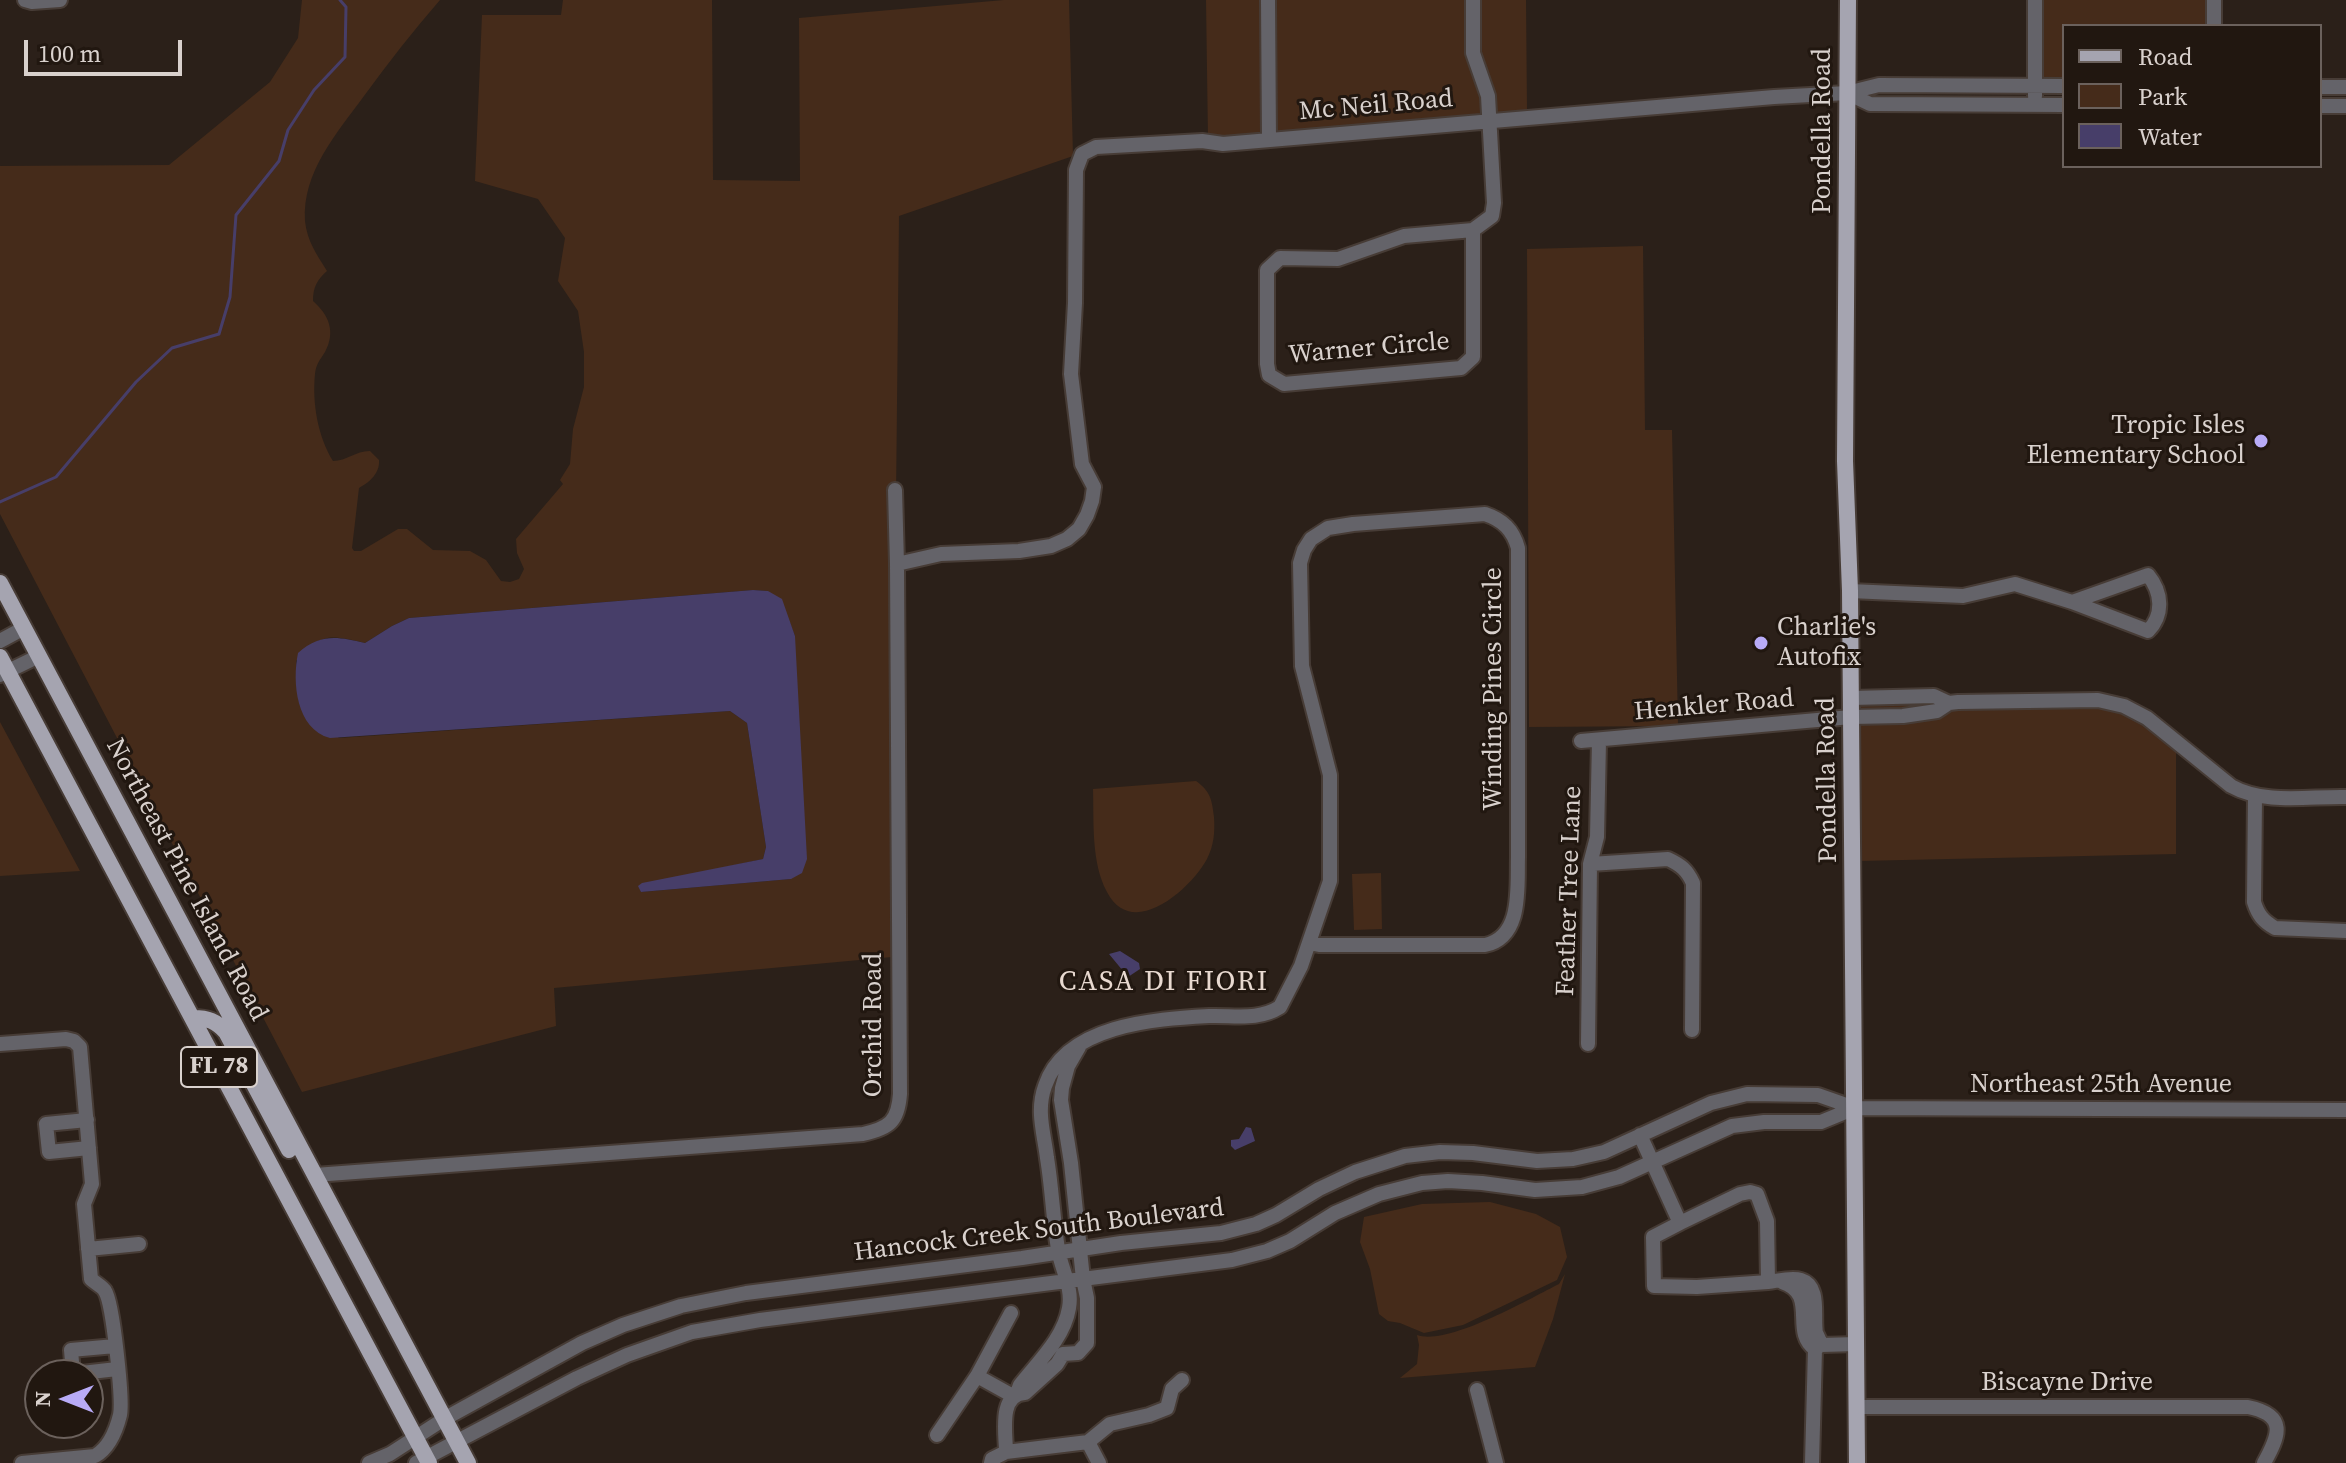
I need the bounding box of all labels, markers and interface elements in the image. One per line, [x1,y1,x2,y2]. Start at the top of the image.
scale bar [28,24,186,74]
legend [2062,24,2322,168]
text: 100 m [38,37,101,70]
text: Road [2138,40,2192,73]
street label: Pondella Road [1807,48,1839,214]
text: Park [2138,80,2187,113]
street label: Mc Neil Road [1298,84,1454,128]
text: Water [2138,120,2202,153]
street label: Warner Circle [1287,326,1451,372]
place label: Tropic Isles Elementary School [2026,410,2245,472]
marker: Tropic Isles Elementary School [2252,432,2270,450]
street label: Winding Pines Circle [1478,567,1510,811]
place label: Charlie's Autofix [1777,612,1876,674]
marker: Charlie's Autofix [1752,634,1770,652]
street label: Henkler Road [1633,683,1795,729]
street label: Pondella Road [1811,697,1845,863]
street label: Northeast Pine Island Road [98,733,274,1027]
street label: Feather Tree Lane [1551,785,1589,997]
street label: Orchid Road [858,953,890,1097]
district label: CASA DI FIORI [1059,966,1269,1000]
road number: FL 78 [181,1047,257,1087]
street label: Northeast 25th Avenue [1970,1069,2232,1101]
street label: Hancock Creek South Boulevard [852,1193,1226,1269]
north arrow [24,1359,104,1439]
street label: Biscayne Drive [1981,1367,2153,1399]
text: N [27,1391,57,1407]

